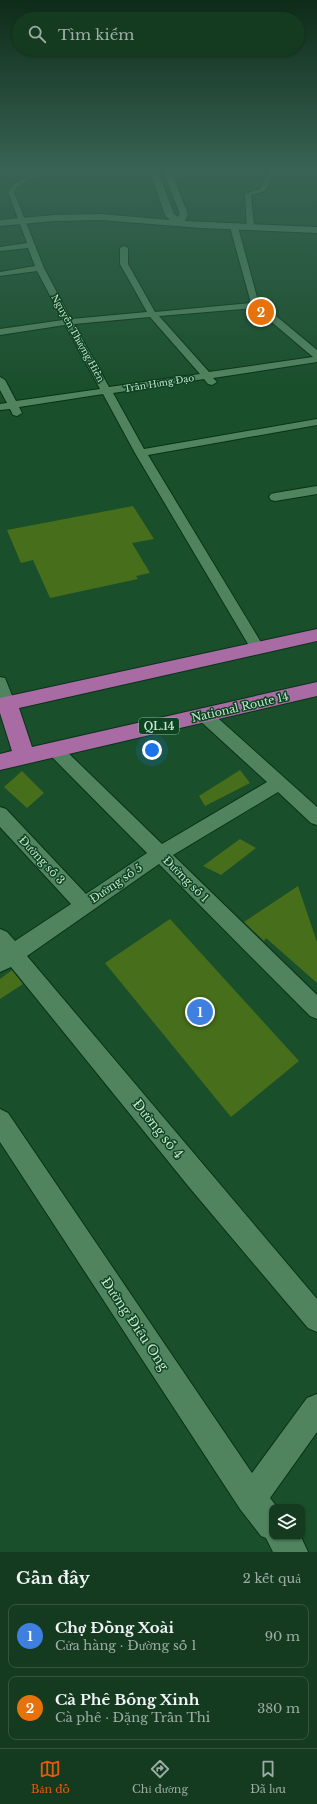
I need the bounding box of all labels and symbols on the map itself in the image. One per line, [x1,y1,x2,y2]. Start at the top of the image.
street label: Nguyễn Thượng Hiền [49,292,107,384]
pin: 2 [248,297,274,327]
street label: Trần Hưng Đạo [123,372,195,394]
street label: National Route 14 [190,689,290,725]
road number: QL.14 [139,718,179,734]
your location [142,740,162,760]
street label: Đường số 3 [16,833,68,887]
street label: Đường số 1 [160,853,212,905]
street label: Đường số 5 [87,860,145,906]
pin: 1 [187,997,213,1027]
street label: Đường số 4 [129,1096,187,1162]
street label: Đường Điểu Ong [98,1274,173,1374]

